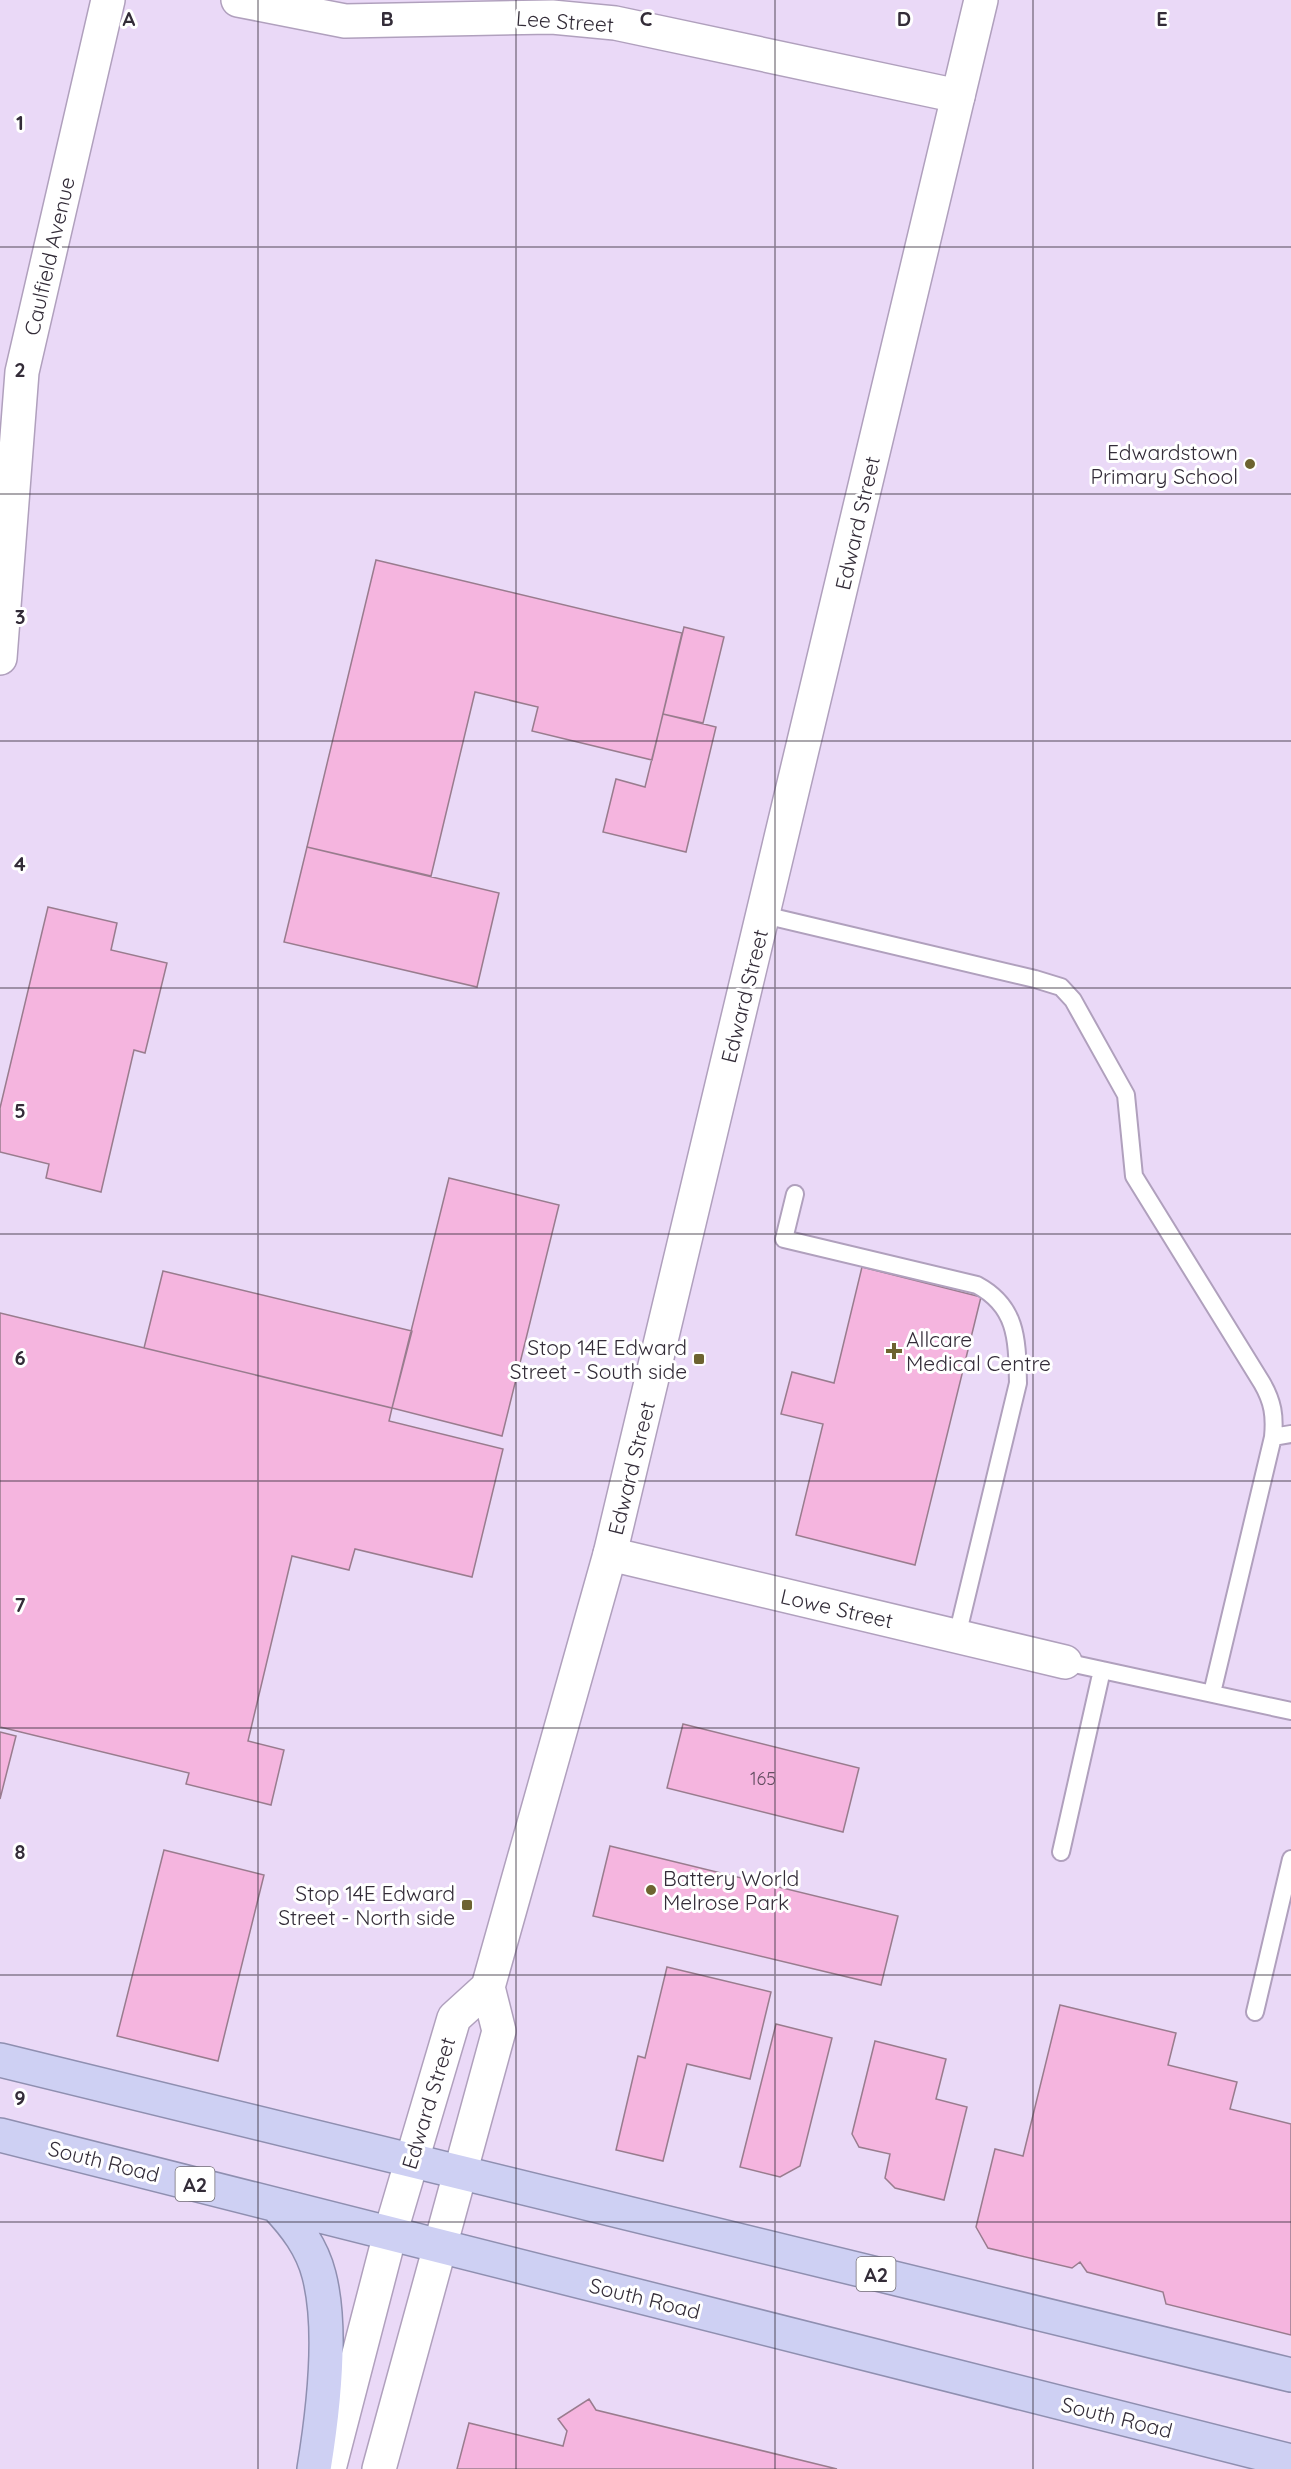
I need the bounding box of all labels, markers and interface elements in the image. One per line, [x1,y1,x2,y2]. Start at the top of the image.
street label: Lee Street [515,5,615,37]
text: A [123,6,136,31]
text: B [380,6,394,31]
text: C [640,6,653,31]
text: D [897,6,911,31]
text: E [1156,6,1168,31]
text: 1 [16,110,24,135]
street label: Caulfield Avenue [18,174,80,338]
text: 2 [14,357,26,382]
place label: Edwardstown Primary School [1090,439,1238,489]
street label: Edward Street [829,454,885,592]
marker: Edwardstown Primary School [1243,457,1257,471]
text: 3 [15,604,25,629]
text: 4 [14,851,26,876]
street label: Edward Street [715,927,773,1065]
text: 5 [14,1098,26,1123]
place label: Allcare Medical Centre [906,1326,1051,1376]
place label: Stop 14E Edward Street - South side [510,1334,687,1384]
marker: Allcare Medical Centre [887,1344,901,1358]
text: 6 [14,1345,26,1370]
marker: Stop 14E Edward Street - South side [692,1352,706,1366]
street label: Edward Street [602,1399,660,1537]
street label: Lowe Street [778,1582,896,1634]
text: 7 [15,1592,26,1617]
house number: 165 [750,1767,776,1790]
text: 8 [15,1839,26,1864]
place label: Battery World Melrose Park [663,1865,799,1915]
place label: Stop 14E Edward Street - North side [278,1880,455,1930]
marker: Battery World Melrose Park [644,1883,658,1897]
marker: Stop 14E Edward Street - North side [460,1898,474,1912]
street label: Edward Street [396,2034,460,2172]
text: 9 [14,2085,26,2110]
street label: South Road [46,2135,162,2187]
road number: A2 [176,2167,214,2201]
road number: A2 [856,2257,896,2291]
street label: South Road [587,2272,703,2324]
street label: South Road [1059,2391,1175,2443]

